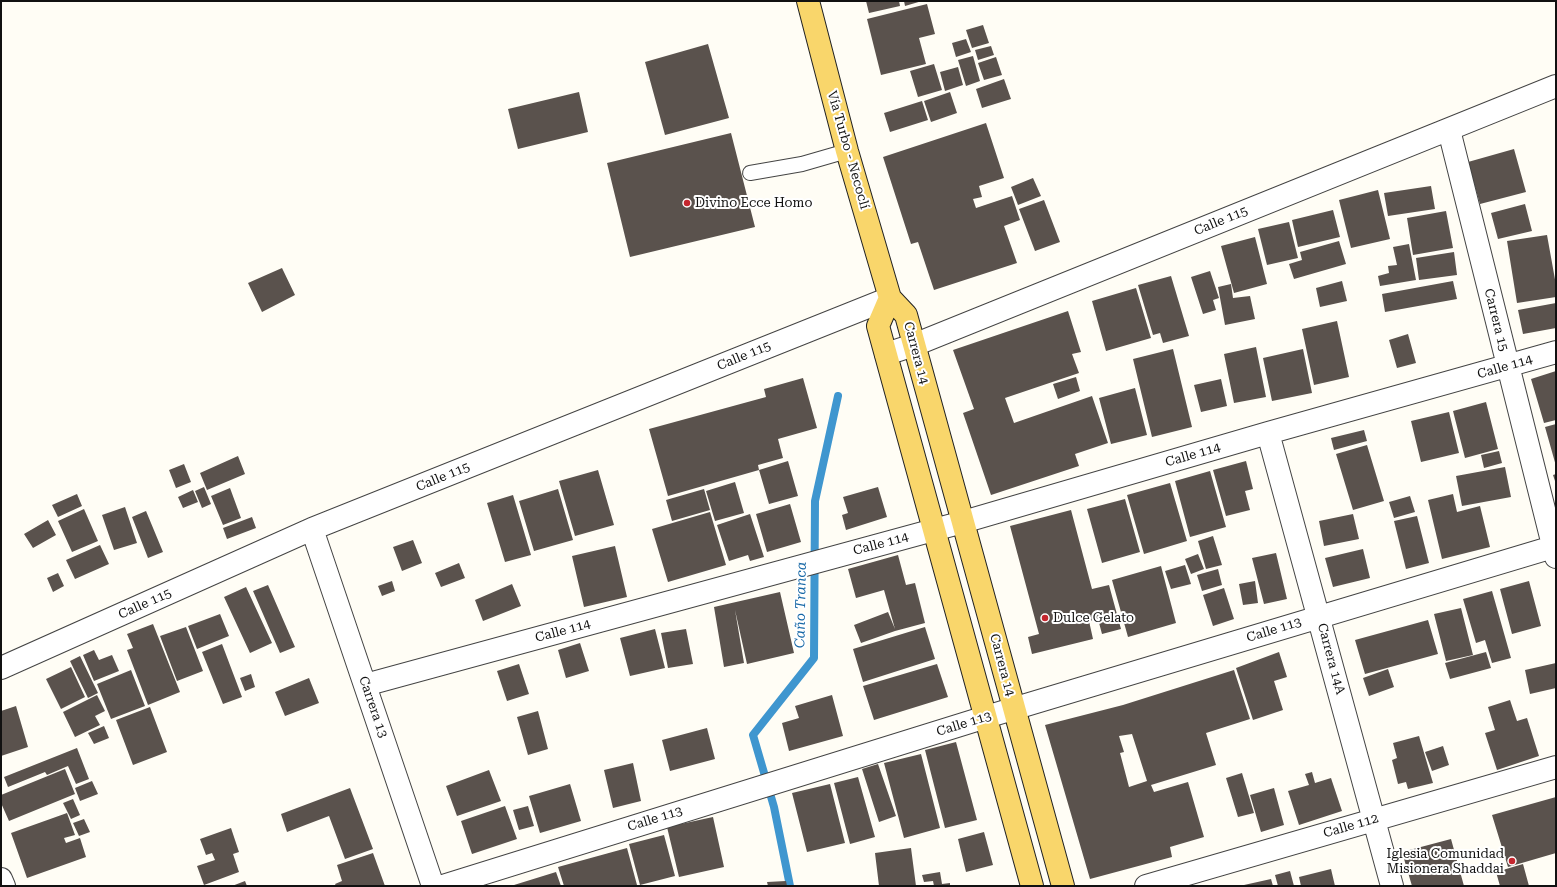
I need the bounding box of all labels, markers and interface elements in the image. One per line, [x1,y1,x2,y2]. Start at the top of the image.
street label: Vía Turbo - Necoclí [824,89,872,211]
place label: Divino Ecce Homo [695,195,812,211]
marker: Divino Ecce Homo [682,198,692,208]
street label: Calle 115 [1192,203,1250,239]
street label: Carrera 15 [1481,287,1511,353]
street label: Carrera 14 [900,320,932,386]
street label: Calle 115 [715,338,773,374]
street label: Calle 114 [1476,352,1534,382]
street label: Calle 114 [1164,440,1222,470]
street label: Calle 115 [414,459,472,495]
street label: Calle 114 [852,529,910,559]
water label: Caño Tranca [792,562,810,648]
street label: Calle 115 [116,585,174,623]
place label: Dulce Gelato [1053,610,1134,626]
marker: Dulce Gelato [1040,613,1050,623]
street label: Calle 113 [1245,614,1303,646]
street label: Calle 114 [534,616,592,646]
street label: Carrera 14A [1314,622,1348,696]
street label: Carrera 14 [986,632,1018,698]
street label: Carrera 13 [355,674,391,740]
street label: Calle 113 [935,708,993,740]
street label: Calle 113 [626,803,684,835]
street label: Calle 112 [1322,811,1380,841]
place label: Iglesia Comunidad Misionera Shaddai [1387,846,1504,877]
marker: Iglesia Comunidad Misionera Shaddai [1507,856,1517,866]

